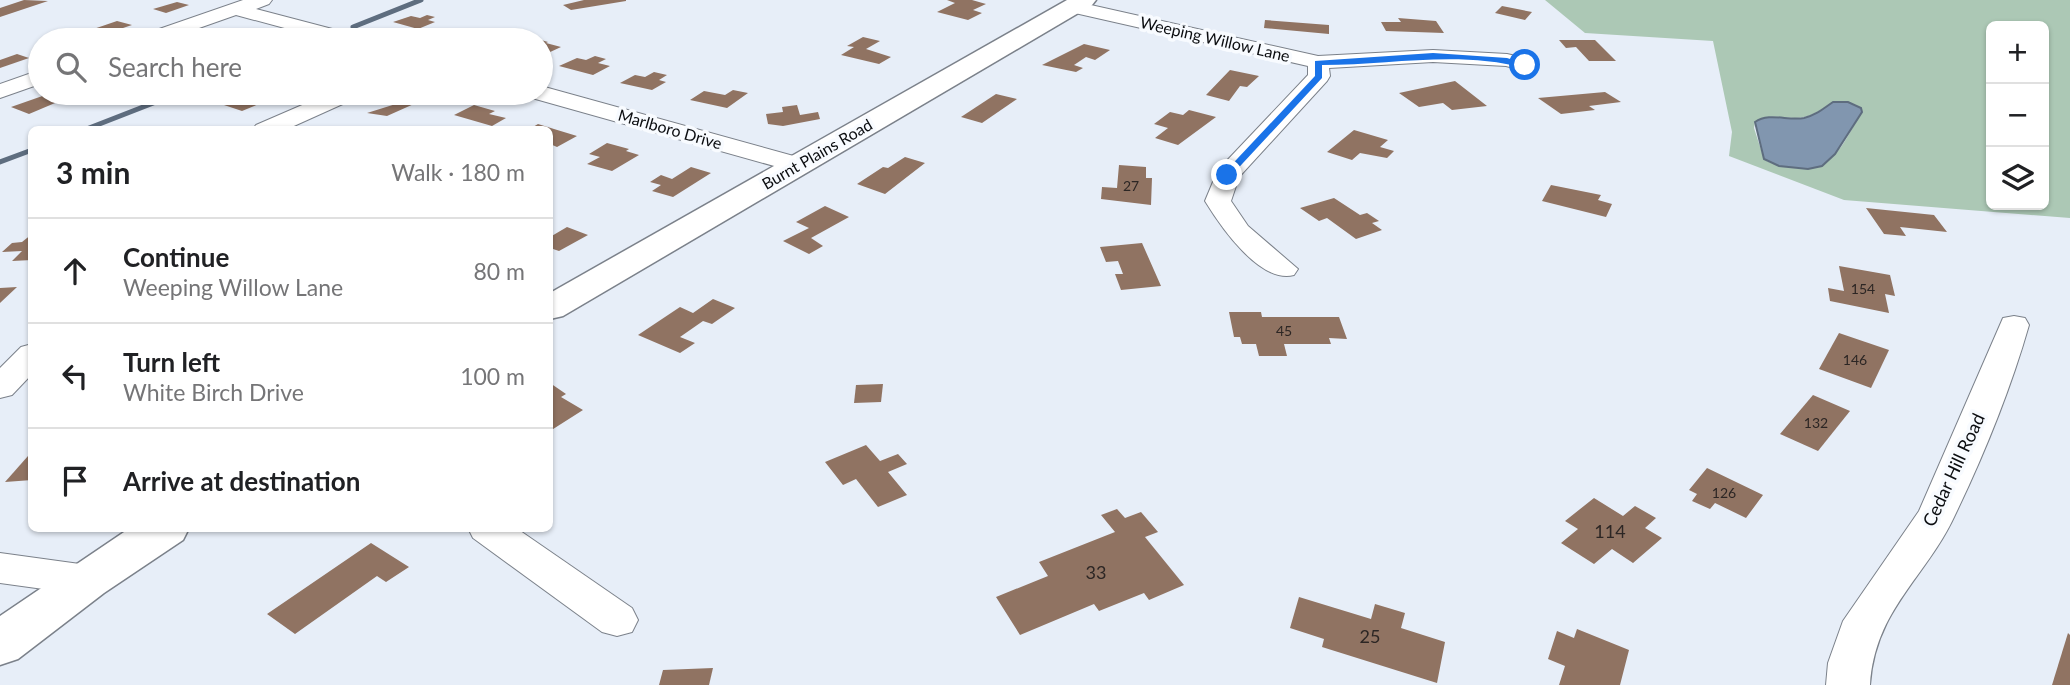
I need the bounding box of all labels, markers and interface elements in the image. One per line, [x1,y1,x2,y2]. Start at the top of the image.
street label: Weeping Willow Lane [1138,12,1292,65]
map controls [1986,21,2049,210]
button: + [1986,21,2049,84]
search box [28,28,553,105]
icon: search [52,48,90,86]
route start [1509,49,1540,80]
text: Search here [108,51,242,83]
button: − [1986,84,2049,147]
street label: Marlboro Drive [616,105,724,152]
street label: Burnt Plains Road [758,114,875,193]
button: layers [1986,147,2049,210]
text: 3 min [56,154,130,190]
text: Walk · 180 m [391,158,525,186]
route end [1211,159,1242,190]
house number: 27 [1123,177,1139,194]
text: Continue [123,241,229,273]
icon: ahead [56,252,94,290]
text: 80 m [474,257,525,285]
text: Weeping Willow Lane [123,273,343,301]
house number: 154 [1851,280,1875,297]
house number: 45 [1276,322,1292,339]
text: Turn left [123,346,220,378]
house number: 146 [1843,351,1867,368]
icon: left [56,357,94,395]
text: 100 m [460,362,525,390]
text: White Birch Drive [123,378,304,406]
street label: Cedar Hill Road [1917,410,1989,530]
house number: 132 [1804,414,1828,431]
icon: arrive [56,462,94,500]
text: Arrive at destination [123,465,360,497]
house number: 126 [1712,484,1736,501]
house number: 114 [1594,520,1626,542]
house number: 33 [1086,561,1106,583]
house number: 25 [1360,625,1380,647]

